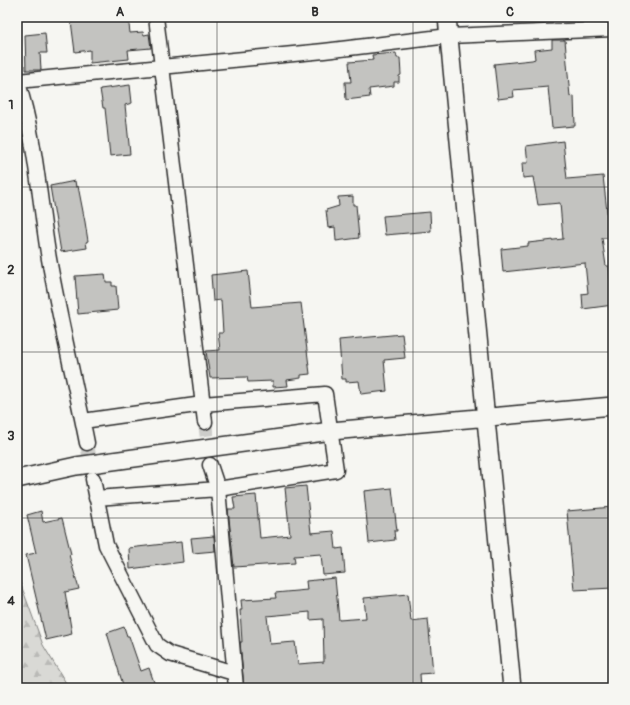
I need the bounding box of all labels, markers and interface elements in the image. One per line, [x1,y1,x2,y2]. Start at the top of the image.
text: A [116,4,125,20]
text: B [311,4,319,20]
text: C [506,4,514,20]
text: 1 [8,97,14,113]
text: 2 [7,262,15,278]
text: 3 [7,428,15,444]
text: 4 [7,593,15,609]

